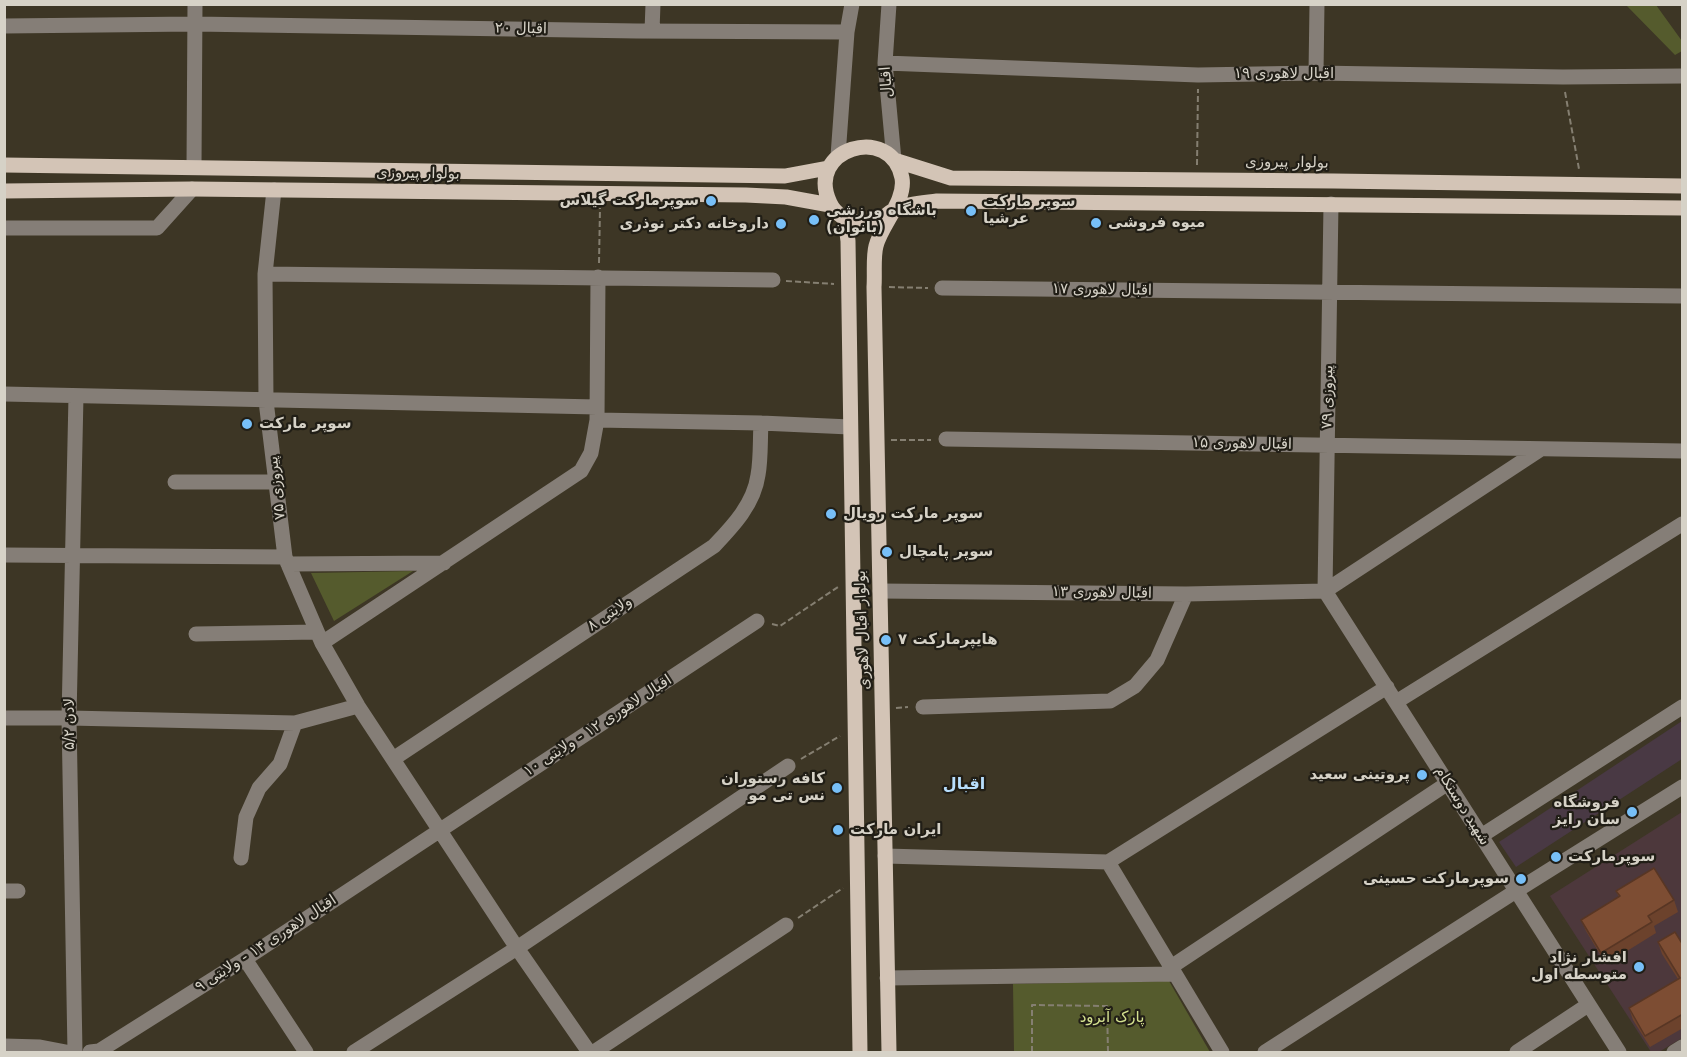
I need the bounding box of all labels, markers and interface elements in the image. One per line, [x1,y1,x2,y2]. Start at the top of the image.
street label: اقبال ۲۰ [495,20,547,38]
street label: اقبال لاهوری ۱۹ [1234,65,1334,83]
street label: اقبال [877,66,897,98]
street label: بولوار پیروزی [1245,153,1329,173]
street label: بولوار پیروزی [376,164,460,184]
place label: سوپرمارکت گیلاس [560,192,699,210]
place label: سوپر مارکت عرشیا [983,193,1075,228]
marker: سوپرمارکت گیلاس [704,194,718,208]
place label: باشگاه ورزشی (بانوان) [826,202,937,237]
marker: سوپر مارکت عرشیا [964,204,978,218]
marker: باشگاه ورزشی (بانوان) [807,213,821,227]
place label: میوه فروشی [1108,214,1205,232]
place label: داروخانه دکتر نوذری [620,215,769,233]
marker: میوه فروشی [1089,216,1103,230]
marker: داروخانه دکتر نوذری [774,217,788,231]
street label: اقبال لاهوری ۱۷ [1052,280,1152,300]
street label: پیروزی ۷۹ [1318,365,1338,429]
place label: سوپر مارکت [259,415,351,433]
marker: سوپر مارکت [240,417,254,431]
street label: اقبال لاهوری ۱۵ [1192,434,1292,454]
street label: پیروزی ۷۵ [264,455,290,521]
place label: سوپر مارکت رویال [843,505,983,523]
marker: سوپر مارکت رویال [824,507,838,521]
place label: سوپر‌ پامچال [899,543,993,561]
marker: سوپر‌ پامچال [880,545,894,559]
street label: بولوار اقبال لاهوری [852,570,874,690]
street label: اقبال لاهوری ۱۳ [1052,583,1152,603]
street label: ولایتی ۸ [584,593,636,635]
place label: هایپرمارکت ۷ [898,631,998,649]
marker: هایپرمارکت ۷ [879,633,893,647]
street label: اقبال لاهوری ۱۲ - ولایتی ۱۰ [521,671,675,781]
street label: لادن ۵/۲ [61,698,79,750]
street label: شهید دوستکام [1431,763,1493,849]
place label: پروتینی سعید [1309,766,1410,784]
marker: پروتینی سعید [1415,768,1429,782]
place label: كافه رستوران نس تى مو [721,770,825,805]
district label: اقبال [943,775,985,795]
marker: كافه رستوران نس تى مو [830,781,844,795]
place label: فروشگاه سان رایز [1553,794,1620,829]
marker: فروشگاه سان رایز [1625,805,1639,819]
place label: ایران مارکت [850,821,941,839]
marker: ایران مارکت [831,823,845,837]
place label: سوپرمارکت [1568,848,1655,866]
marker: سوپرمارکت [1549,850,1563,864]
place label: سوپرمارکت حسینی [1363,870,1509,888]
marker: سوپرمارکت حسینی [1514,872,1528,886]
street label: اقبال لاهوری ۱۴ - ولایتی ۹ [192,892,340,996]
place label: افشار نژاد متوسطه اول [1531,949,1627,984]
marker: افشار نژاد متوسطه اول [1632,960,1646,974]
park label: پارک آبرود [1080,1009,1144,1027]

